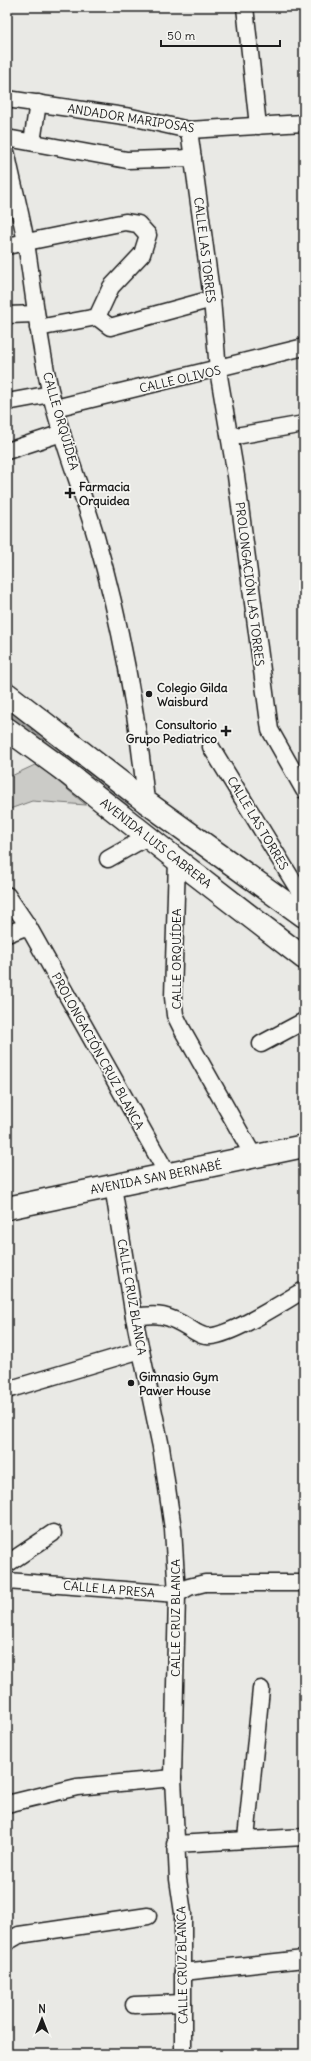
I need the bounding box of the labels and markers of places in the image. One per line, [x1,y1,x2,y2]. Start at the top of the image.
place label: Farmacia Orquidea [79,479,130,509]
marker: Farmacia Orquidea [64,487,76,499]
place label: Colegio Gilda Waisburd [157,680,228,709]
marker: Colegio Gilda Waisburd [144,689,154,699]
place label: Consultorio Grupo Pediatrico [126,717,217,747]
marker: Consultorio Grupo Pediatrico [220,725,232,737]
place label: Gimnasio Gym Pawer House [139,1369,219,1398]
marker: Gimnasio Gym Pawer House [126,1378,136,1388]

